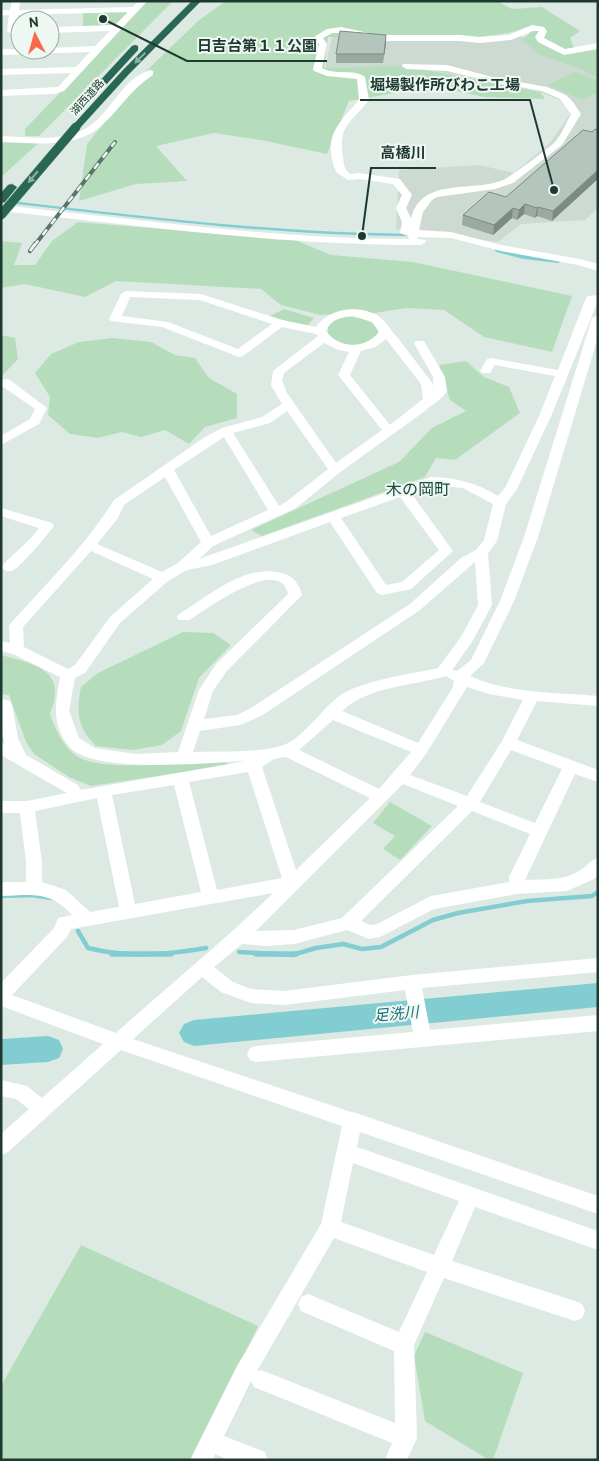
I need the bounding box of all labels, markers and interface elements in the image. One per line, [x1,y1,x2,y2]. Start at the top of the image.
north arrow [10,10,60,60]
text: N [28,15,40,33]
callout: 日吉台第１１公園 [187,31,327,61]
text: 日吉台第１１公園 [197,38,317,57]
one-way arrow [134,52,146,64]
callout: 堀場製作所びわこ工場 [360,70,530,100]
text: 堀場製作所びわこ工場 [370,76,520,96]
street label: 湖西道路 [68,77,108,119]
callout: 高橋川 [371,138,436,168]
text: 高橋川 [380,145,426,164]
one-way arrow [27,170,38,183]
district label: 木の岡町 [386,481,450,501]
water label: 足洗川 [373,1004,421,1027]

